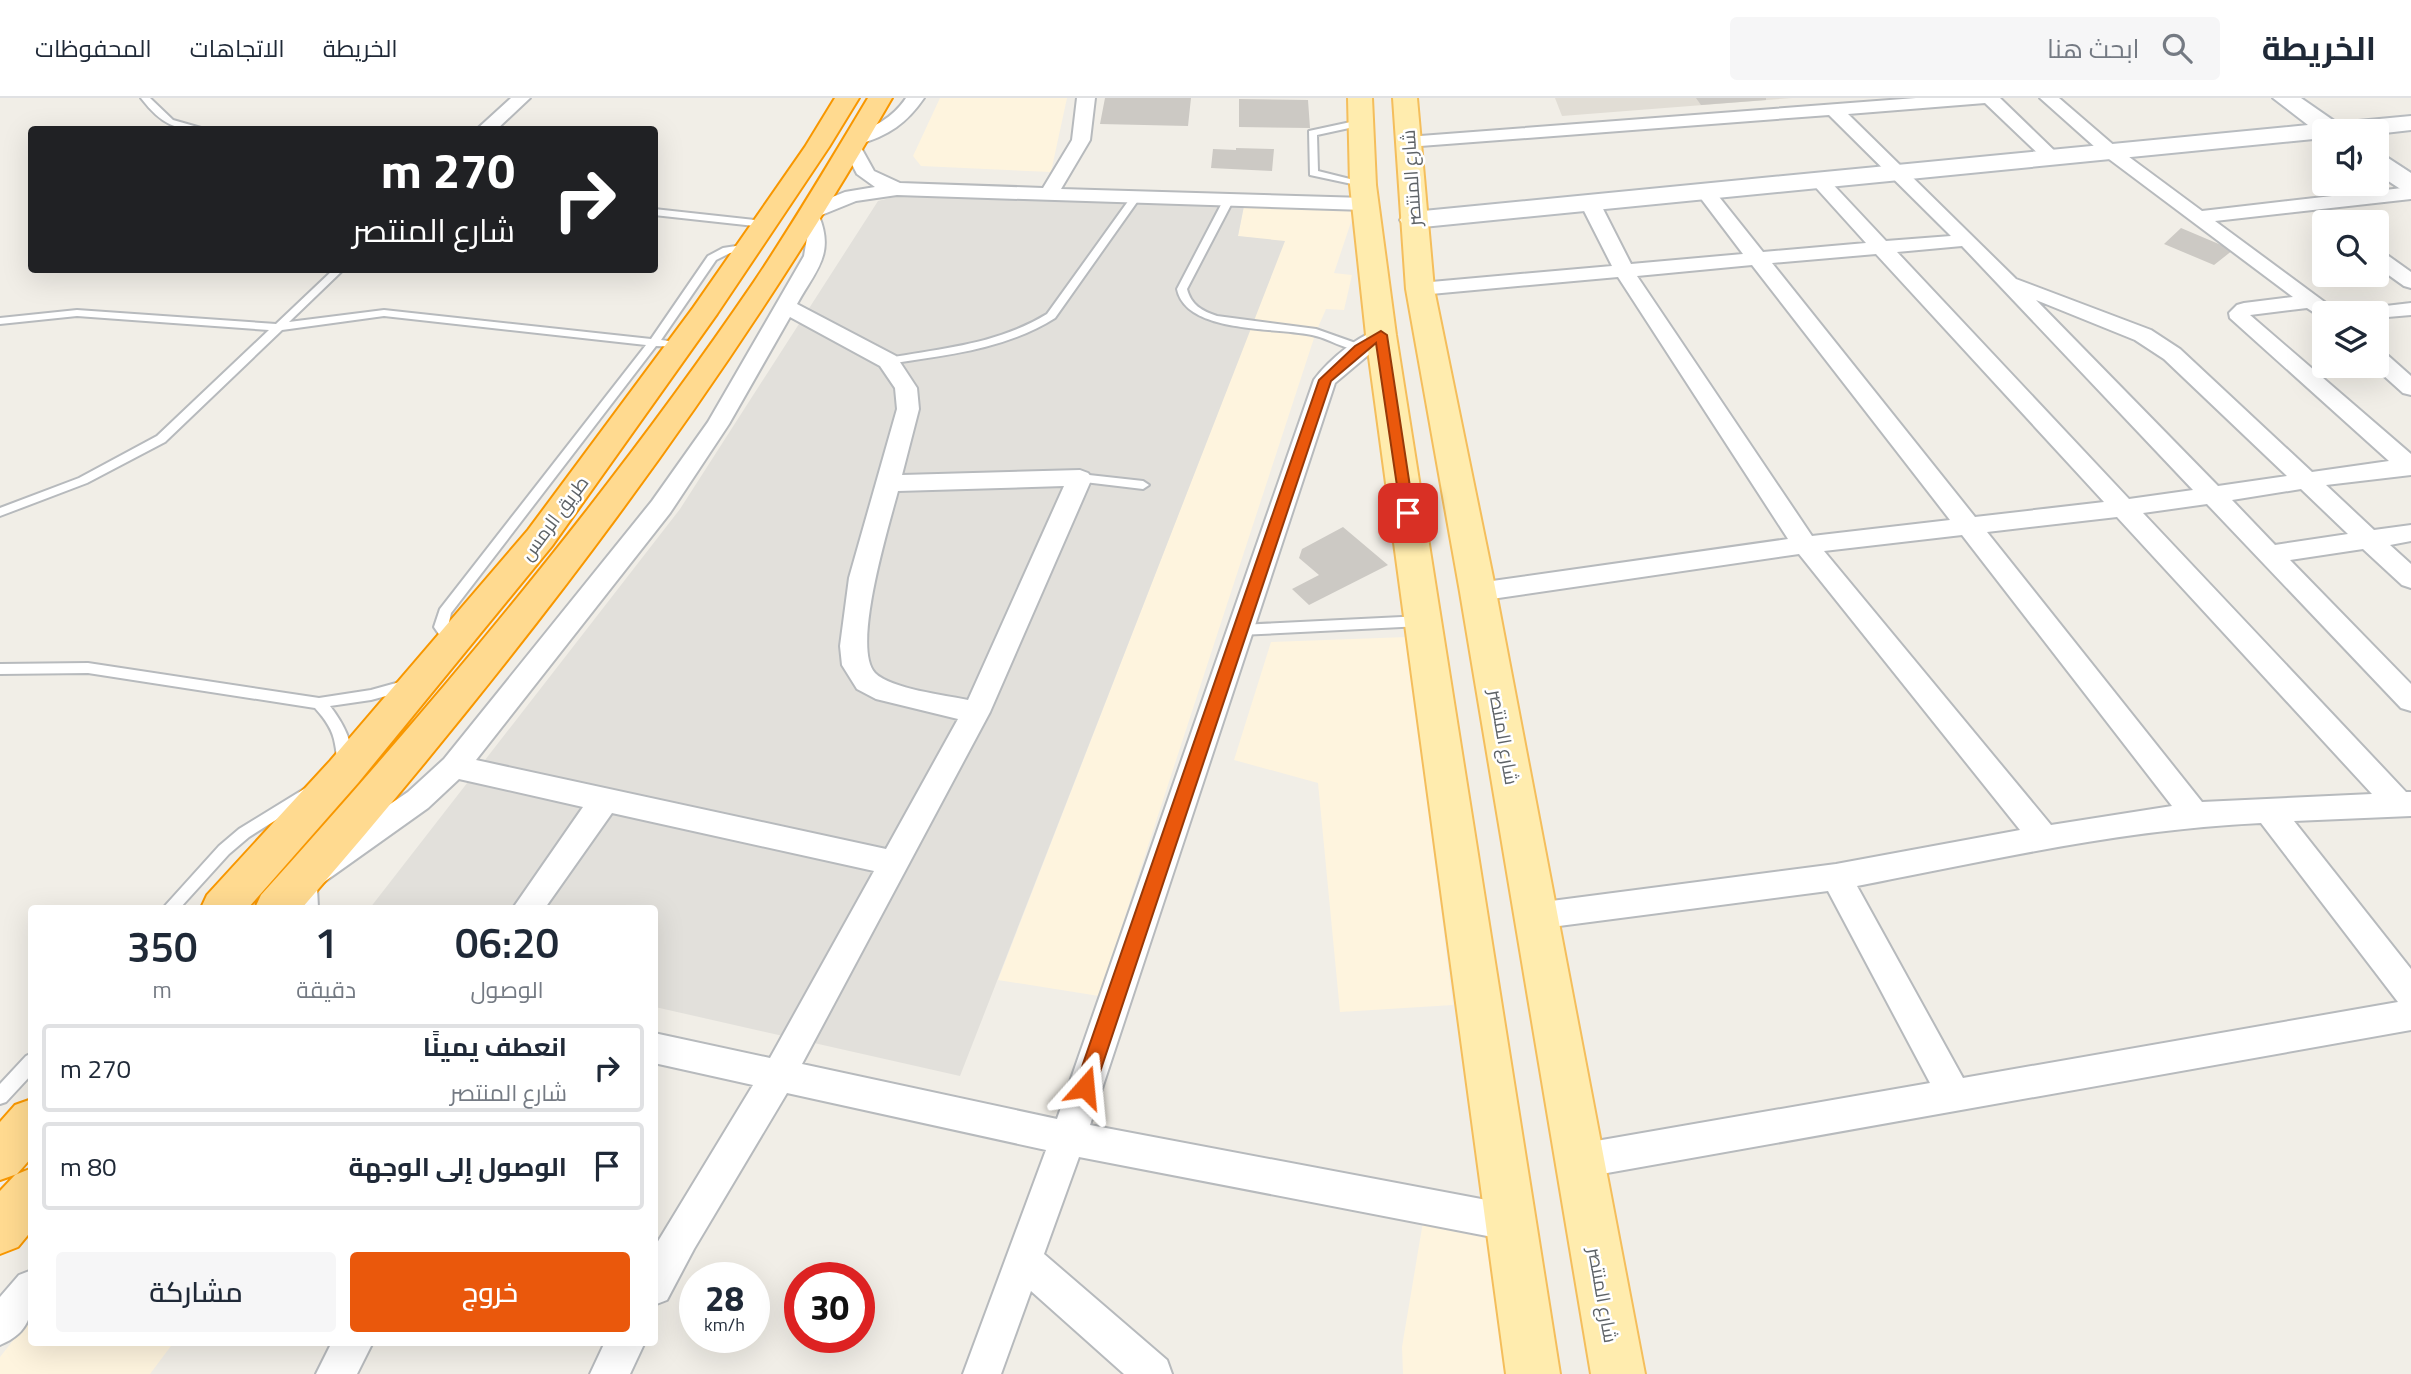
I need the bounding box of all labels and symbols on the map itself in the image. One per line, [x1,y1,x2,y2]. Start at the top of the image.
street label: شارع المنتصر [1393,129,1428,228]
street label: طريق الرمس [512,469,595,566]
pin [1378,483,1438,543]
street label: شارع المنتصر [1482,686,1527,787]
position arrow [1048,1050,1122,1124]
street label: شارع المنتصر [1581,1244,1626,1345]
speed limit sign: 30 [784,1262,875,1353]

